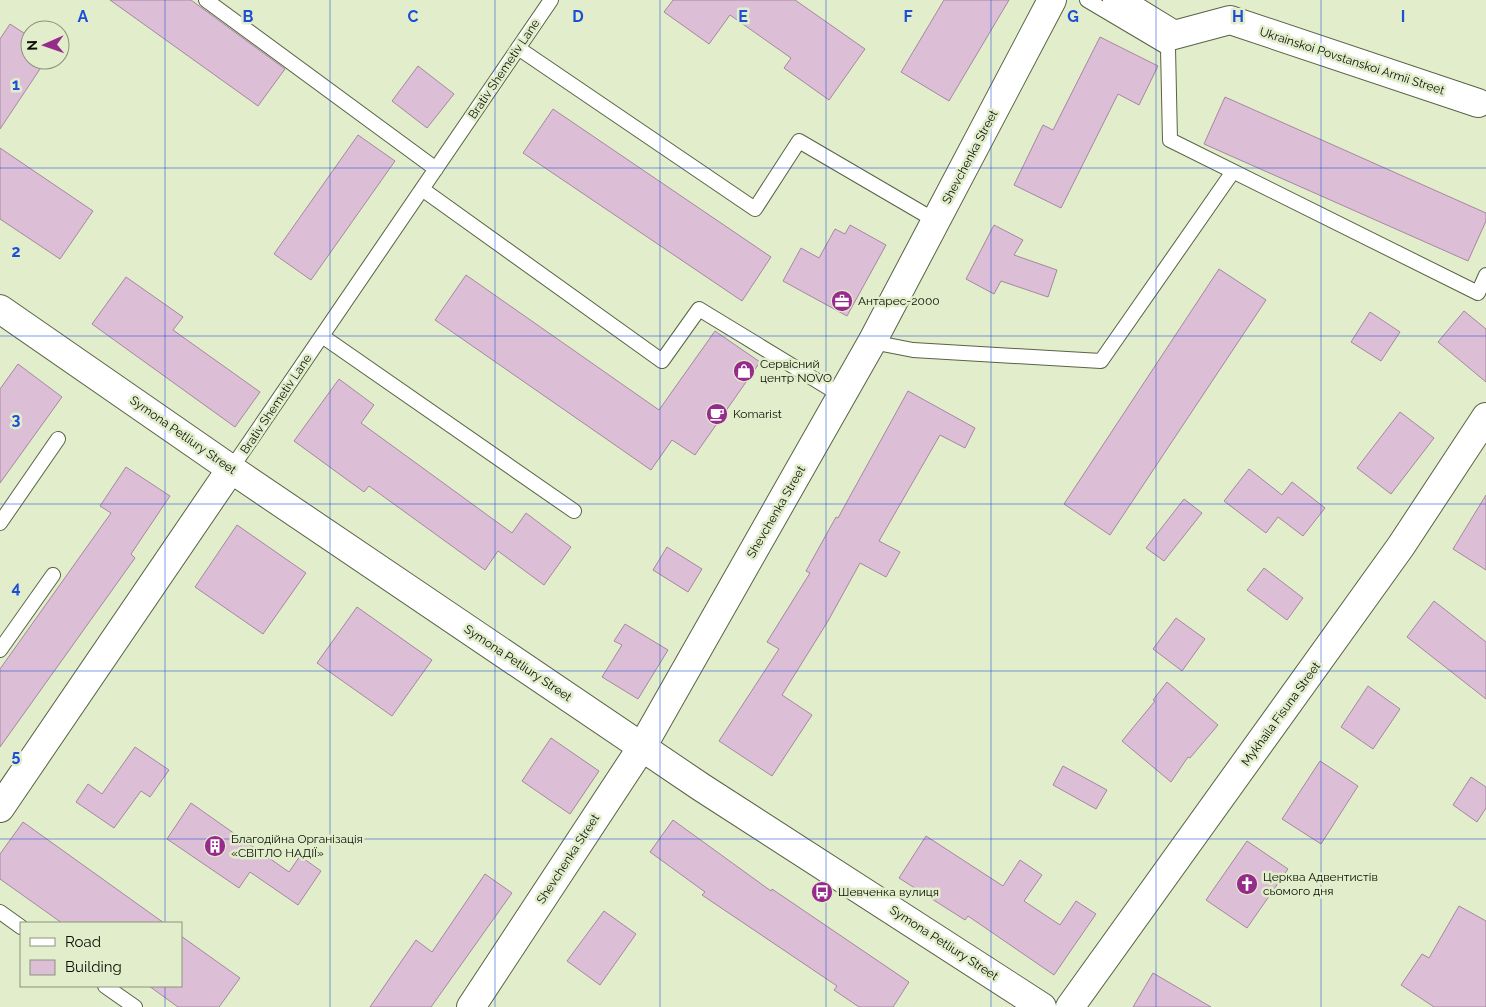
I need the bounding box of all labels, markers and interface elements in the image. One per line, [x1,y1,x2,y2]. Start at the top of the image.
text: A [78,7,89,26]
text: B [243,7,254,26]
text: C [408,7,419,26]
text: D [572,7,584,26]
text: E [738,7,748,26]
text: F [903,7,913,26]
text: G [1067,7,1079,26]
text: H [1232,7,1244,26]
text: I [1401,7,1405,26]
street label: Brativ Shemetiv Lane [465,17,543,121]
north arrow [20,20,70,70]
street label: Ukrainskoi Povstanskoi Armii Street [1258,24,1446,98]
text: N [24,40,40,51]
text: 1 [12,75,20,94]
street label: Shevchenka Street [939,108,1001,206]
text: 2 [11,242,21,261]
office icon: Антарес-2000 [830,289,854,313]
place label: Антарес-2000 [858,294,940,308]
street label: Brativ Shemetiv Lane [237,352,315,456]
place label: Сервісний центр NOVO [760,357,832,385]
shop icon: Сервісний центр NOVO [732,359,756,383]
street label: Symona Petliury Street [127,393,239,477]
cafe icon: Komarist [705,402,729,426]
place label: Komarist [733,407,782,421]
text: 3 [12,410,21,429]
street label: Shevchenka Street [744,463,808,561]
text: 4 [11,578,21,597]
street label: Symona Petliury Street [462,622,574,704]
street label: Mykhaila Fisuna Street [1239,659,1323,769]
text: 5 [12,746,21,765]
street label: Shevchenka Street [534,812,602,906]
place label: Благодійна Організація «СВІТЛО НАДІЇ» [231,832,363,860]
building icon: Благодійна Організація «СВІТЛО НАДІЇ» [203,834,227,858]
place label: Церква Адвентистів сьомого дня [1263,870,1378,898]
church icon: Церква Адвентистів сьомого дня [1235,872,1259,896]
bus stop icon: Шевченка вулиця [810,880,834,904]
place label: Шевченка вулиця [838,885,939,899]
street label: Symona Petliury Street [887,903,1001,983]
legend [20,922,182,987]
text: Road [65,933,101,951]
text: Building [65,958,122,976]

